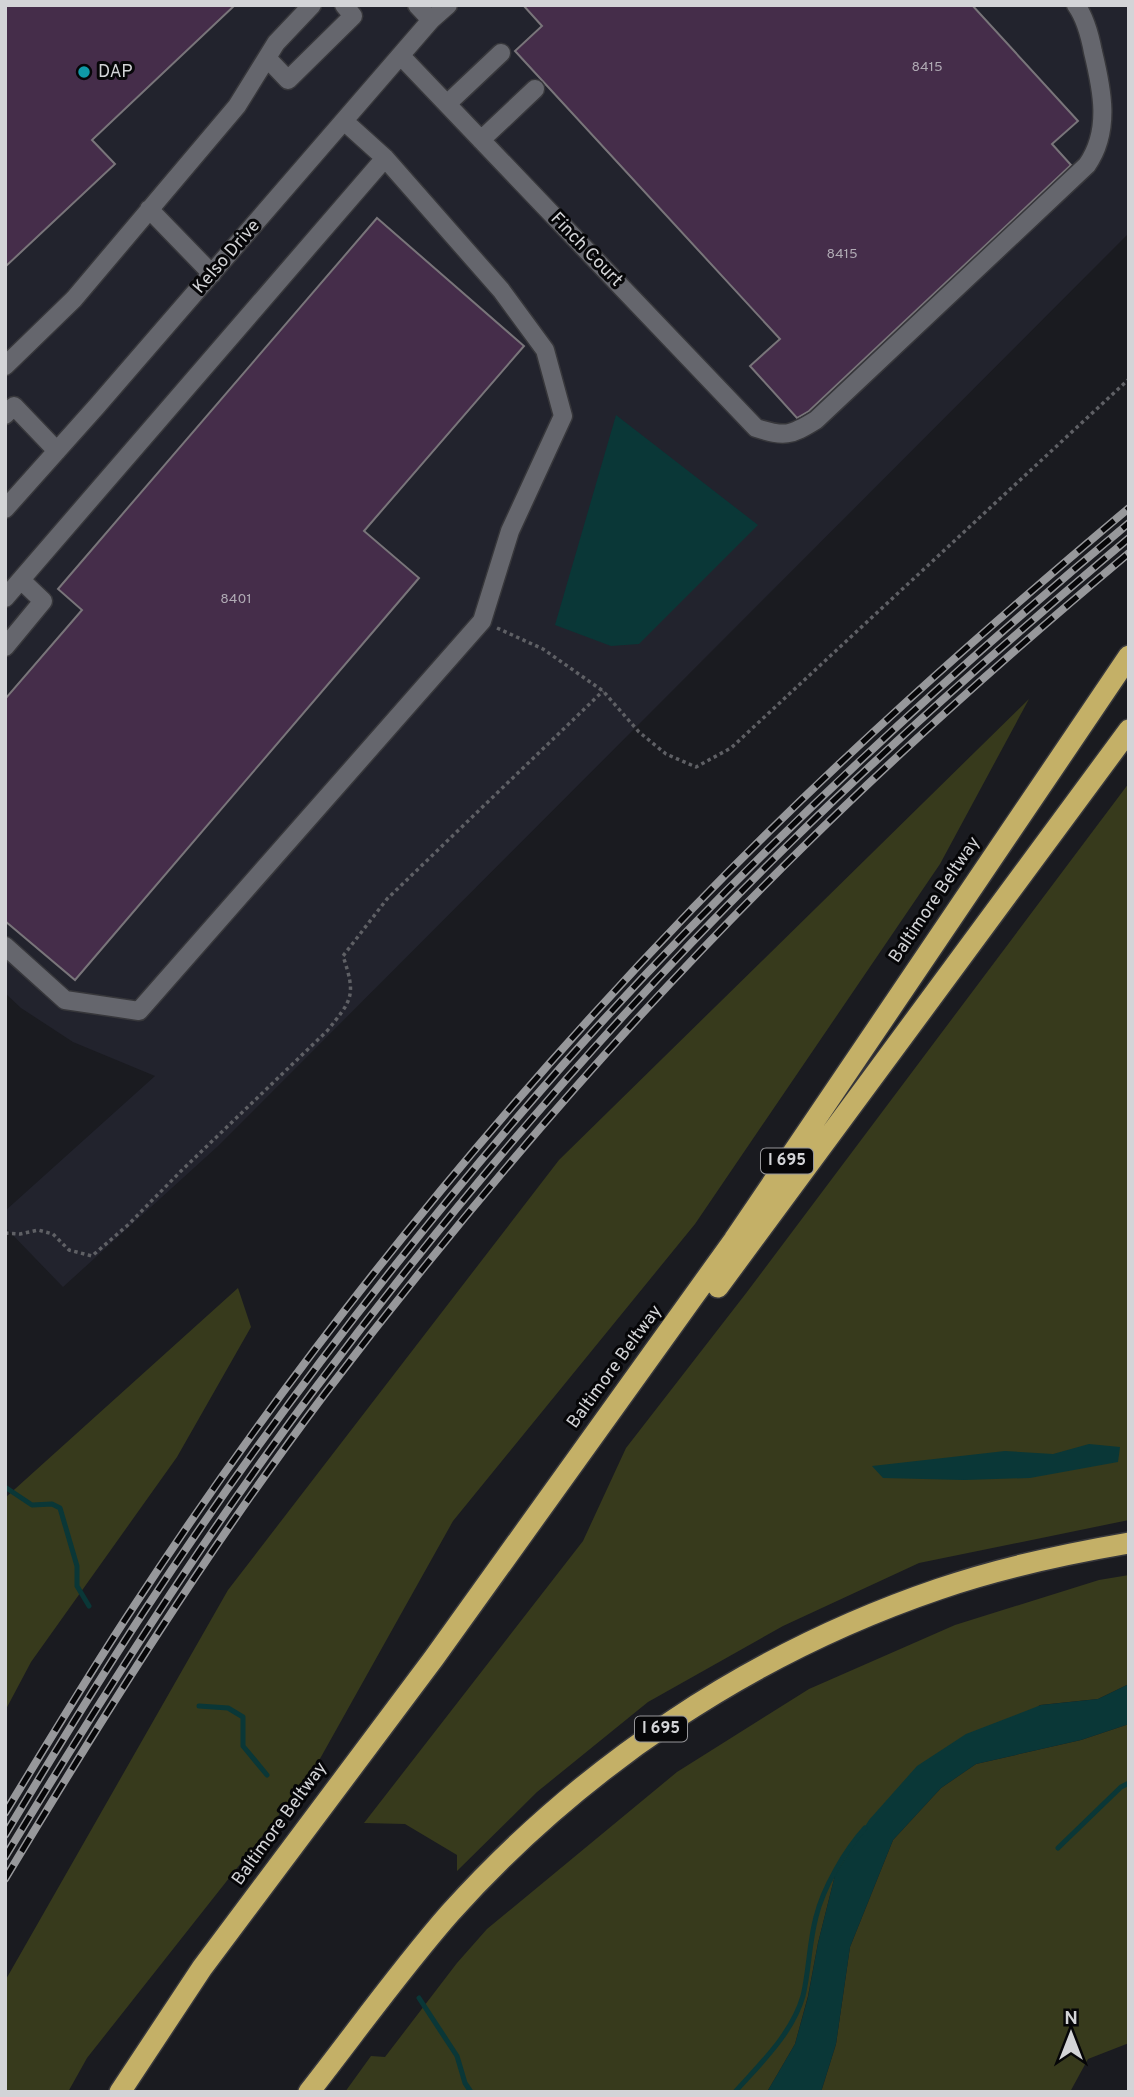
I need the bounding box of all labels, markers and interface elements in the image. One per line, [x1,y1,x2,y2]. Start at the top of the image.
house number: 8415 [911,59,943,76]
place label: DAP [98,61,133,84]
marker: DAP [76,64,92,80]
street label: Finch Court [545,208,627,292]
street label: Kelso Drive [188,215,266,299]
house number: 8415 [826,246,858,263]
house number: 8401 [220,591,252,608]
street label: Baltimore Beltway [884,832,986,968]
road number: I 695 [761,1148,813,1174]
street label: Baltimore Beltway [562,1301,668,1433]
road number: I 695 [635,1716,687,1742]
street label: Baltimore Beltway [227,1758,333,1890]
north arrow [1036,1999,1106,2069]
text: N [1064,2007,1078,2031]

